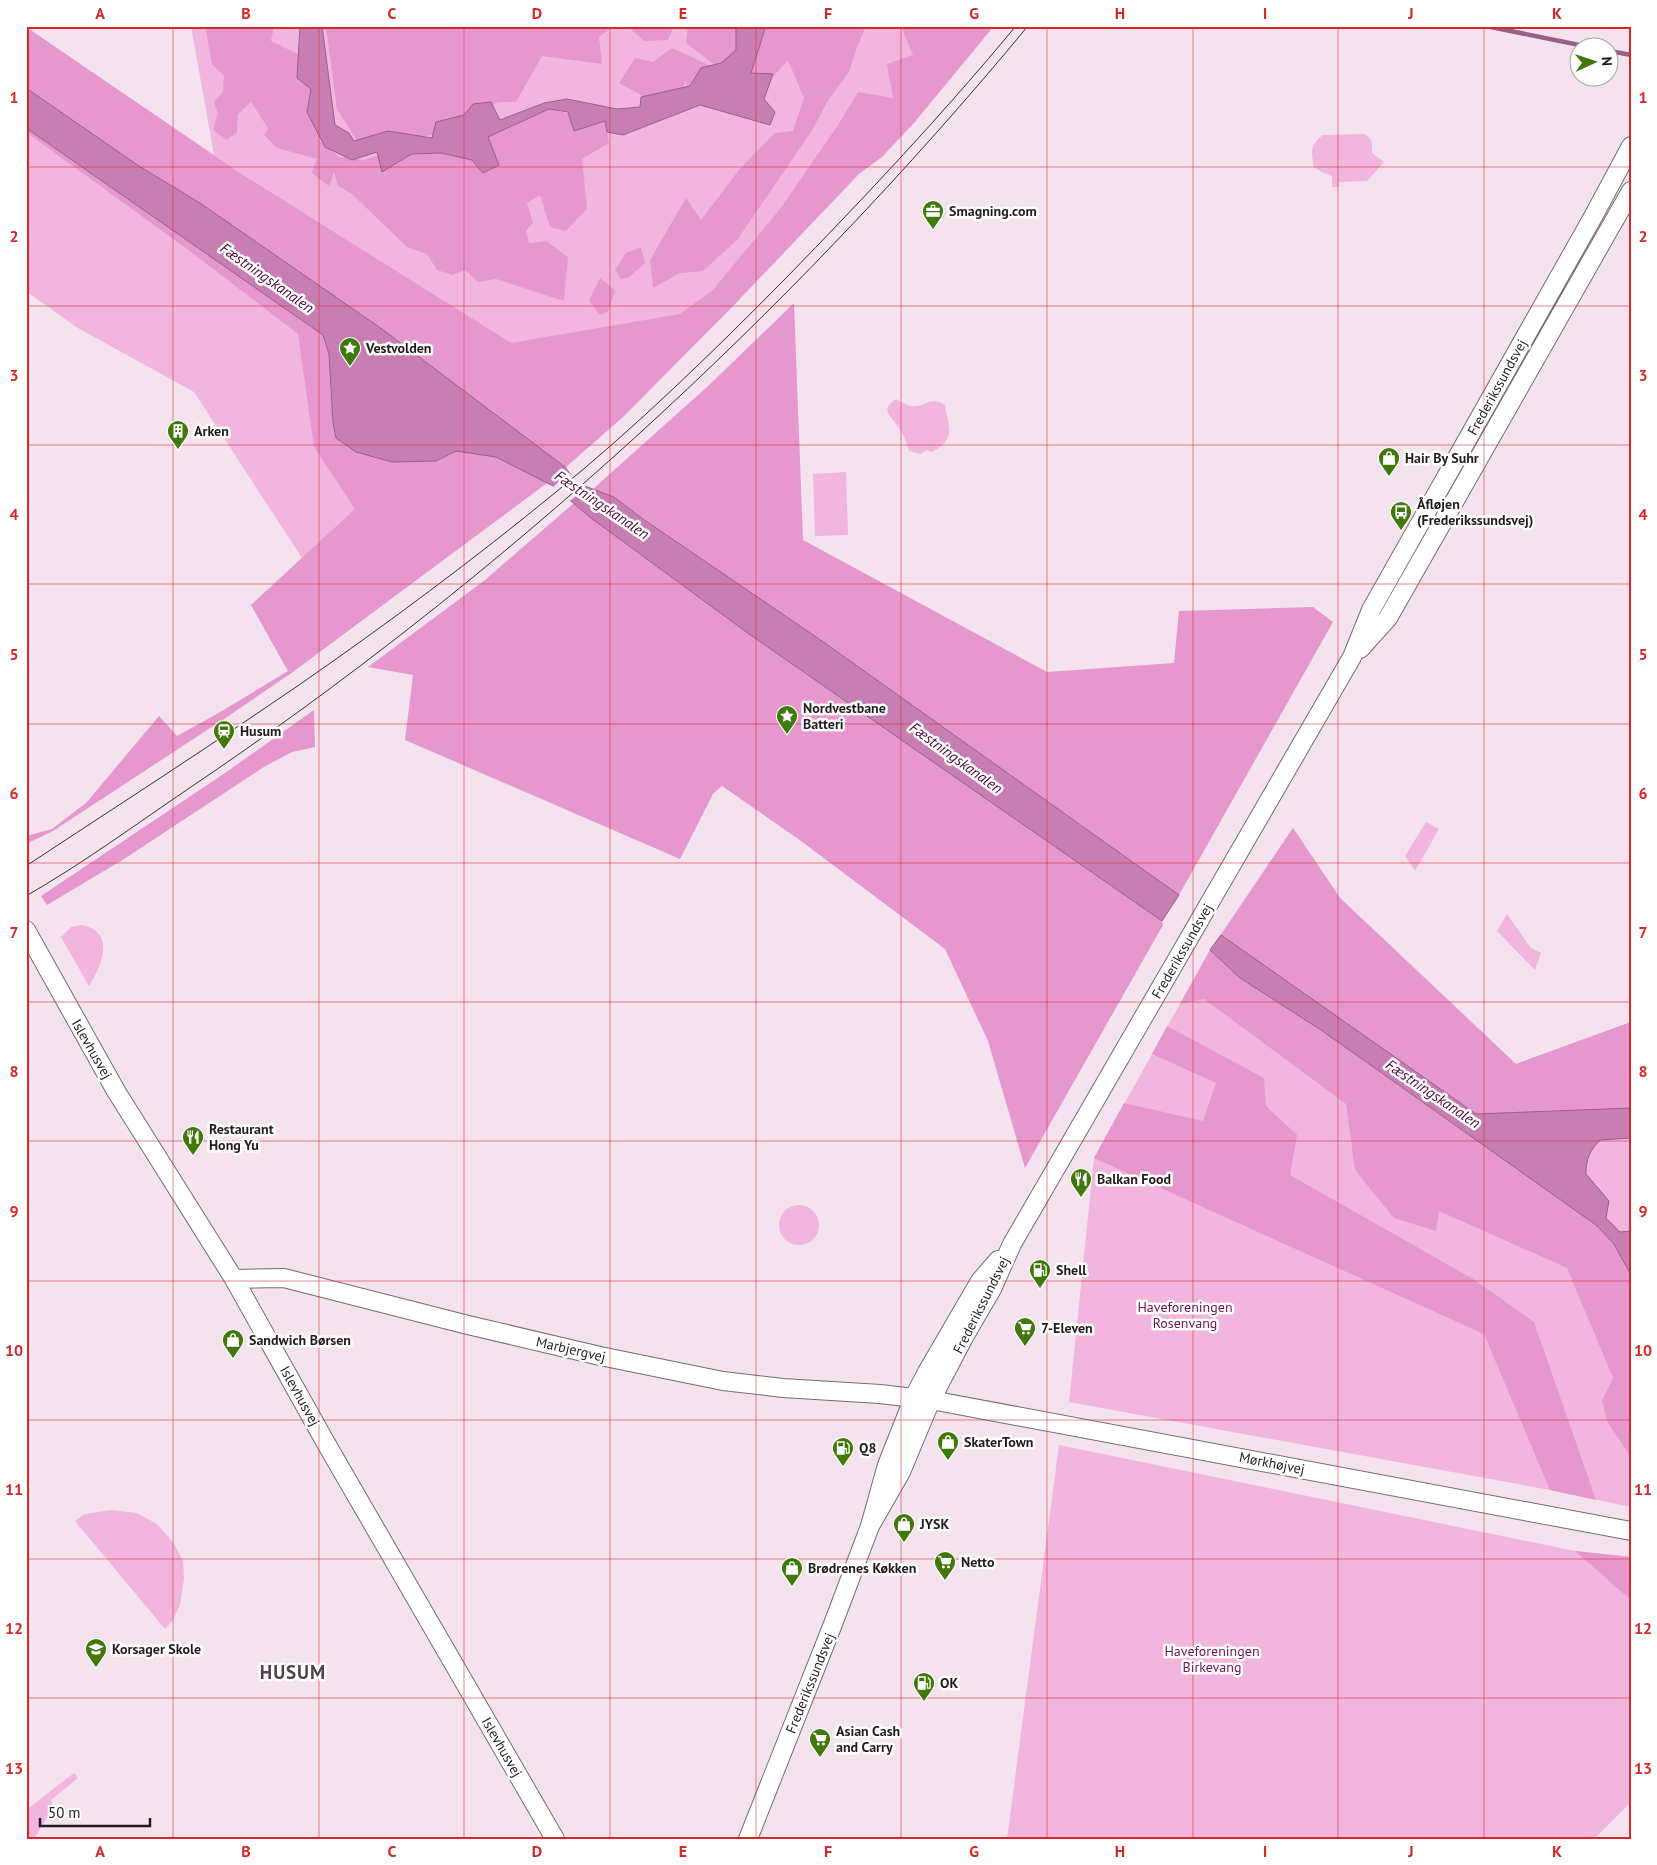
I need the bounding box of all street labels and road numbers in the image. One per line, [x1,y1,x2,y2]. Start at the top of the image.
street label: Frederikssundsvej [1463,336,1531,438]
street label: Frederikssundsvej [1147,900,1217,1002]
street label: Islevhusvej [68,1016,116,1082]
street label: Frederikssundsvej [949,1253,1013,1357]
street label: Marbjergvej [534,1332,608,1366]
street label: Islevhusvej [276,1363,324,1429]
street label: Mørkhøjvej [1238,1448,1306,1478]
street label: Frederikssundsvej [782,1630,838,1736]
street label: Islevhusvej [478,1714,526,1780]

